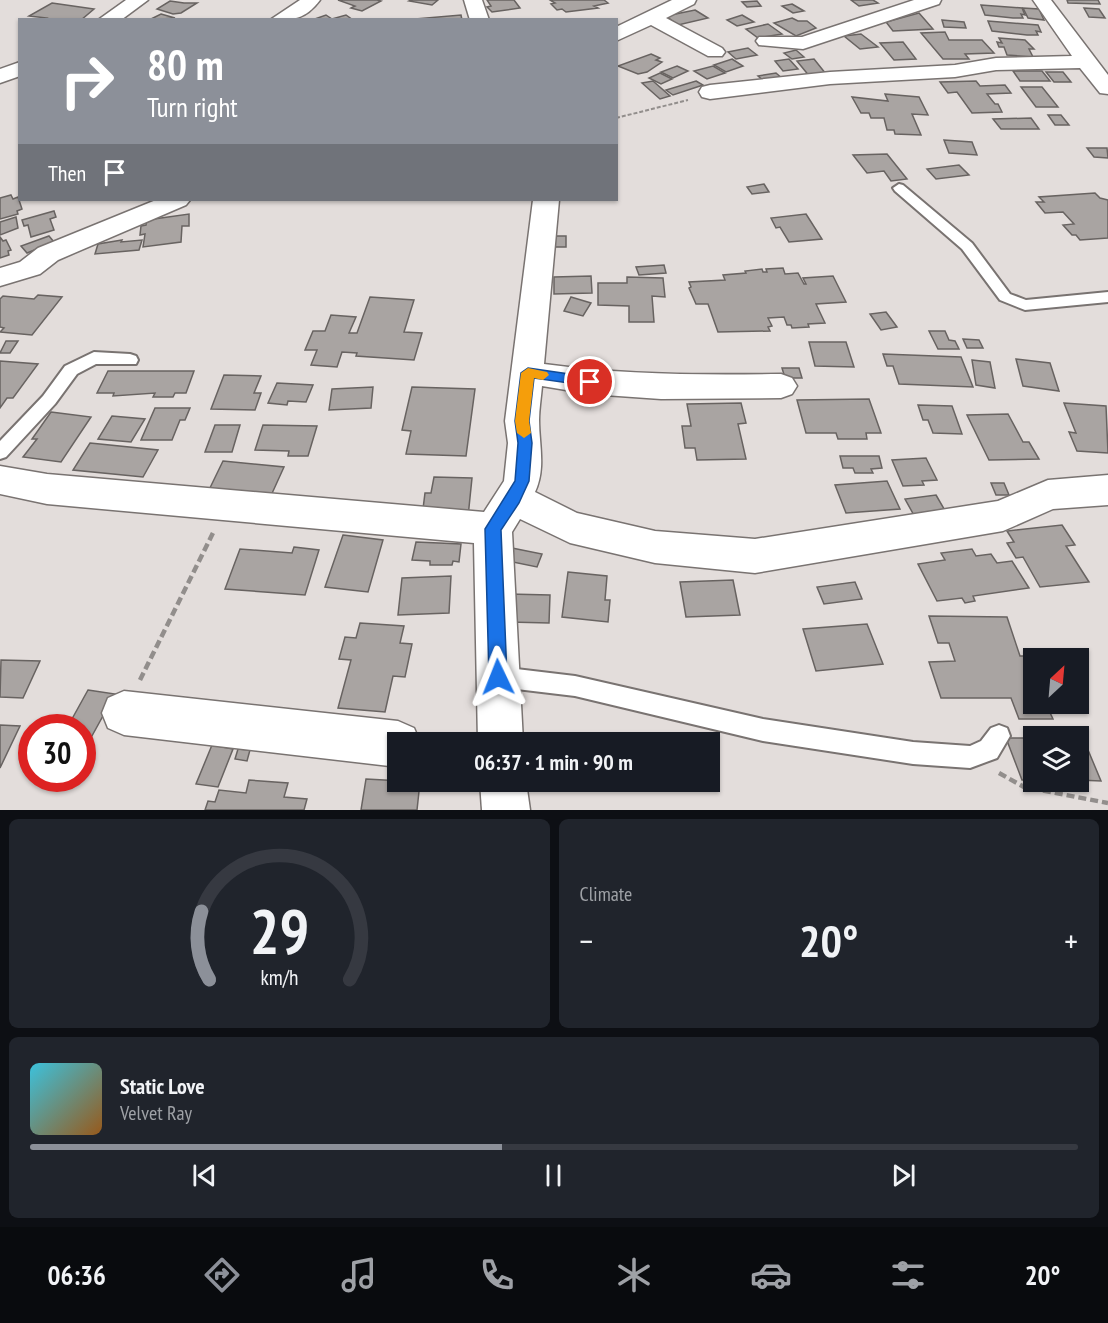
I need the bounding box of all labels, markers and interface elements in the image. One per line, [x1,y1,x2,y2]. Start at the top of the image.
text: 80 m [147,37,224,92]
icon: right [48,42,126,120]
text: Turn right [147,90,238,124]
icon: arrive [98,156,131,189]
text: Then [48,159,86,187]
pin [564,356,615,407]
icon: arrive [573,365,606,398]
position arrow [466,645,530,709]
north arrow [1023,648,1089,714]
map controls [1023,648,1089,792]
speed limit sign: 30 [18,714,96,792]
button: layers [1023,726,1089,792]
text: 06:37 · 1 min · 90 m [474,748,633,776]
text: Climate [580,881,632,907]
text: 29 [249,890,309,971]
text: 20° [799,911,858,969]
text: − [580,919,593,962]
text: + [1064,919,1078,962]
text: km/h [260,964,298,992]
text: Static Love [120,1072,205,1100]
text: Velvet Ray [120,1100,192,1126]
icon: previous [188,1159,221,1192]
icon: pause [537,1159,570,1192]
icon: next [887,1159,920,1192]
icon: directions [201,1254,243,1296]
icon: music [338,1254,380,1296]
icon: phone [476,1254,518,1296]
icon: climate [613,1254,655,1296]
icon: car [750,1254,792,1296]
icon: filters [887,1254,929,1296]
text: 06:36 [48,1258,106,1292]
text: 20° [1025,1258,1060,1292]

